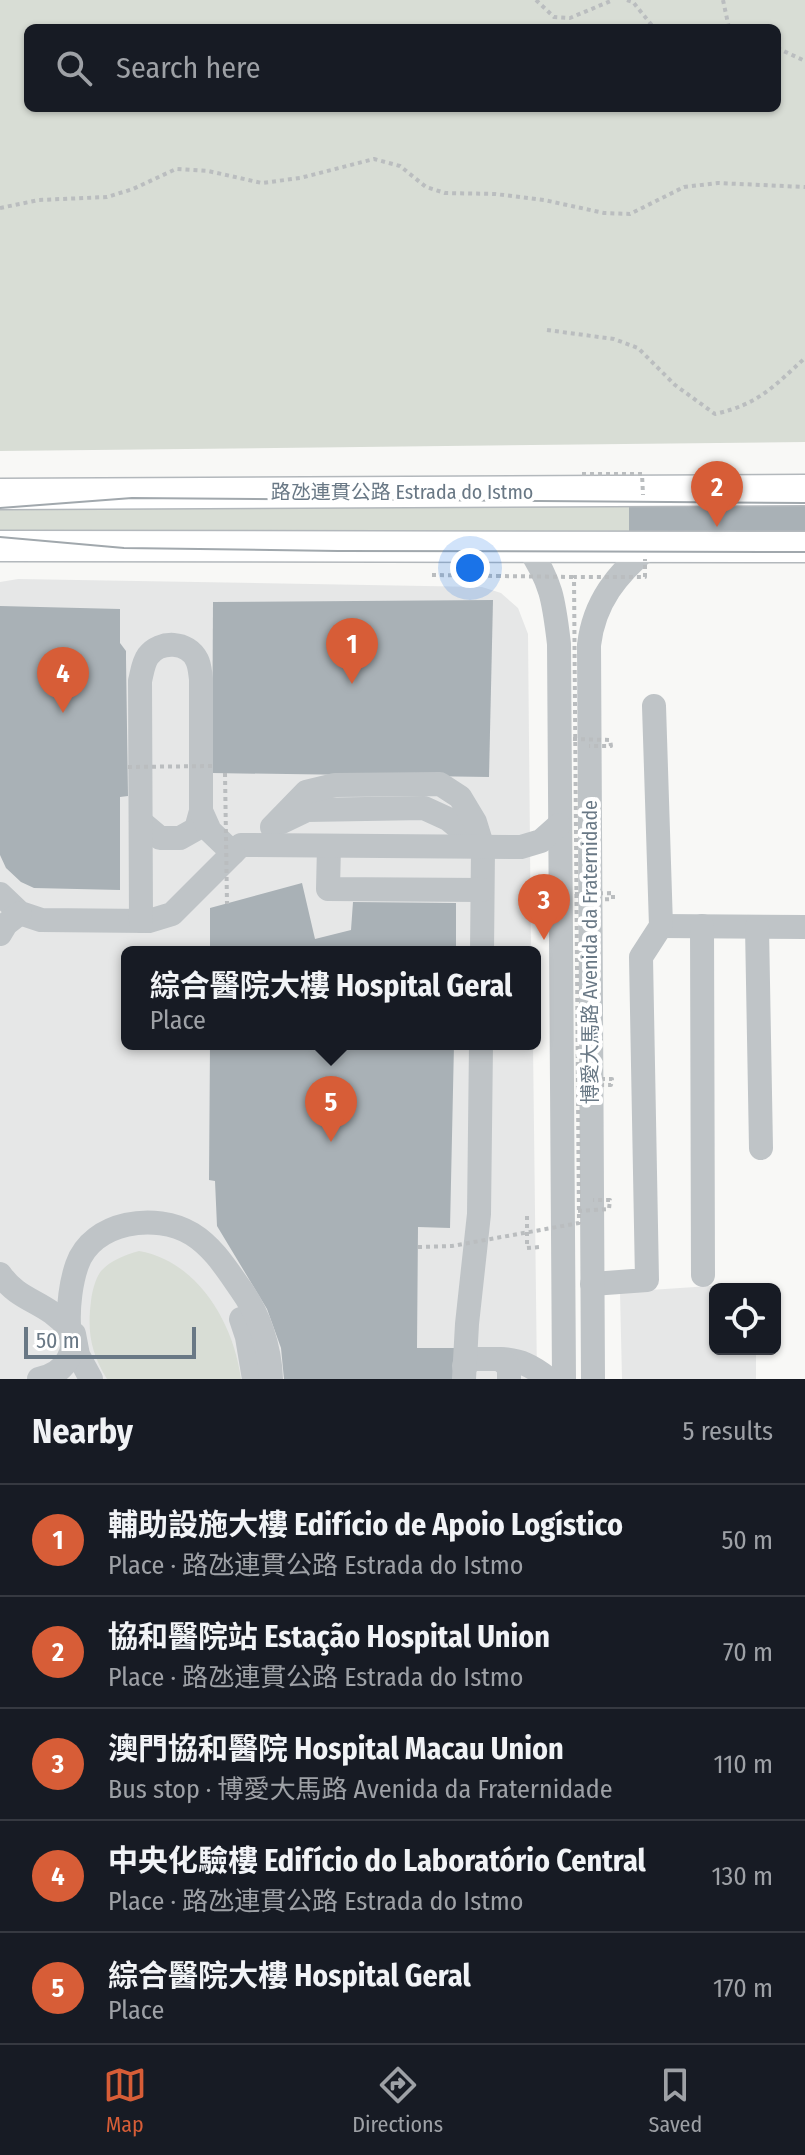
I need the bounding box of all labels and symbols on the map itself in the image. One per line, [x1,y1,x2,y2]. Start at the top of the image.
pin: 2 [691,461,743,527]
street label: 路氹連貫公路 Estrada do Istmo [271,480,533,504]
your location [450,548,490,588]
pin: 1 [326,618,378,684]
pin: 4 [37,647,89,713]
street label: 博愛大馬路 Avenida da Fraternidade [578,800,602,1104]
pin: 3 [518,874,570,940]
pin: 5 [305,1076,357,1142]
scale bar [24,1323,196,1359]

